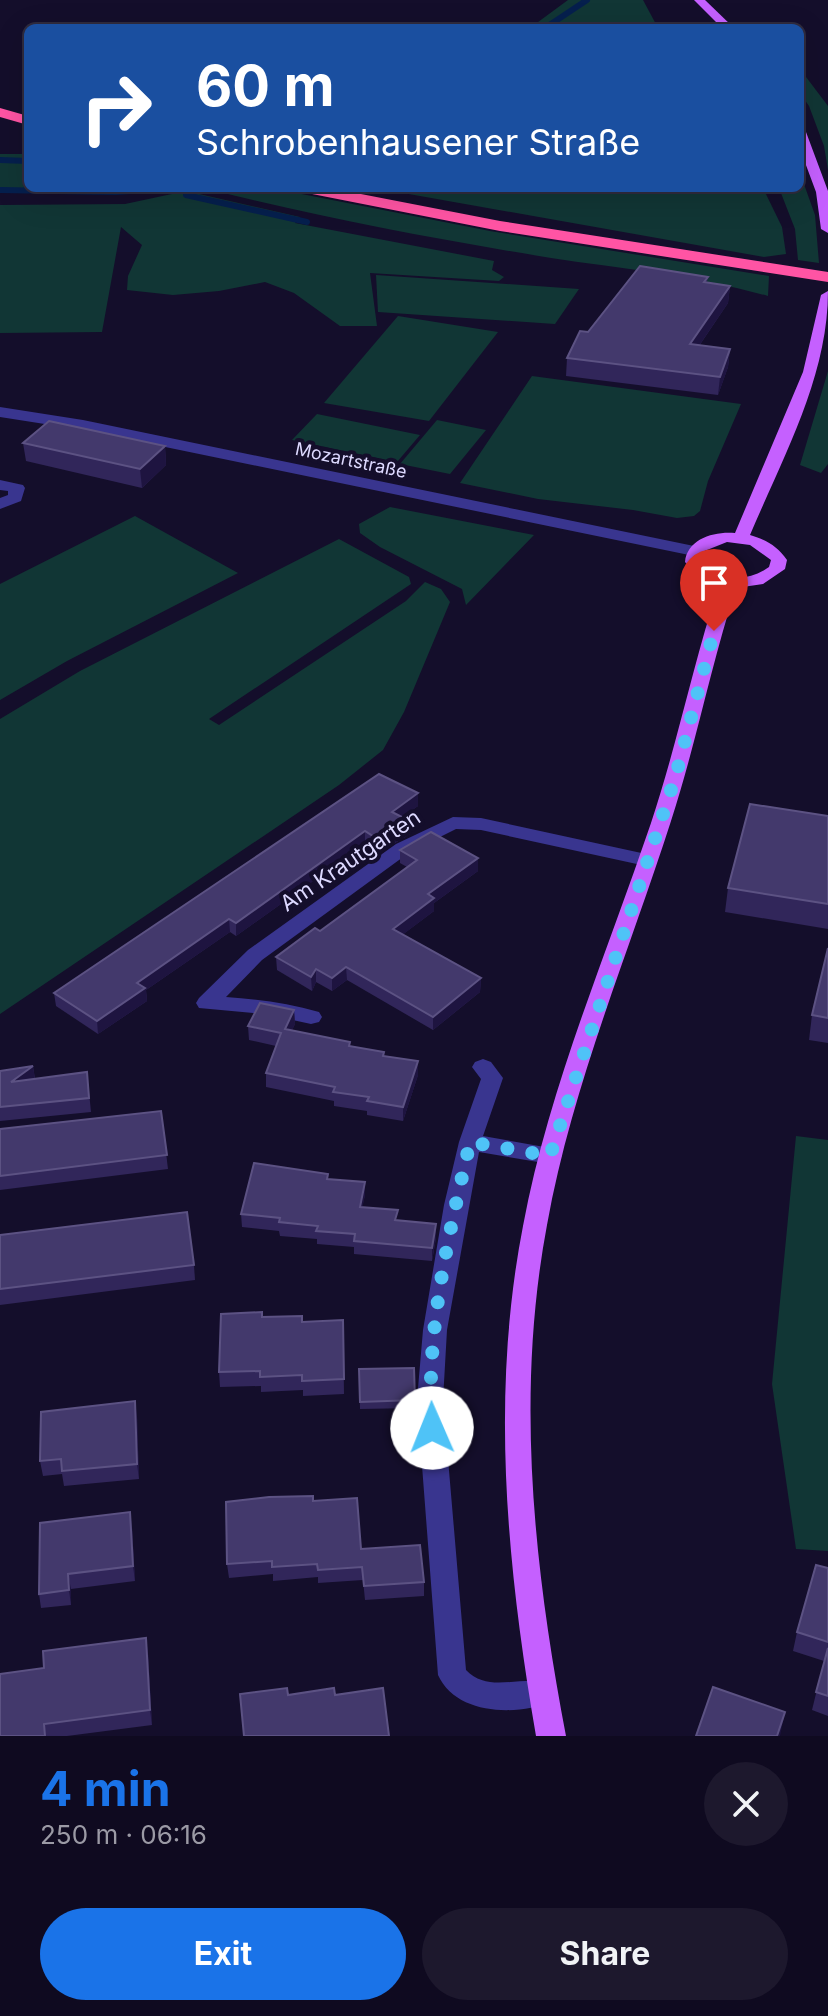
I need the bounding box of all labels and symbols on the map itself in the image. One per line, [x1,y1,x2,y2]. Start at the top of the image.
street label: Mozartstraße [293,438,409,482]
pin [680,549,748,631]
street label: Am Krautgarten [275,804,425,916]
position arrow [390,1386,474,1470]

